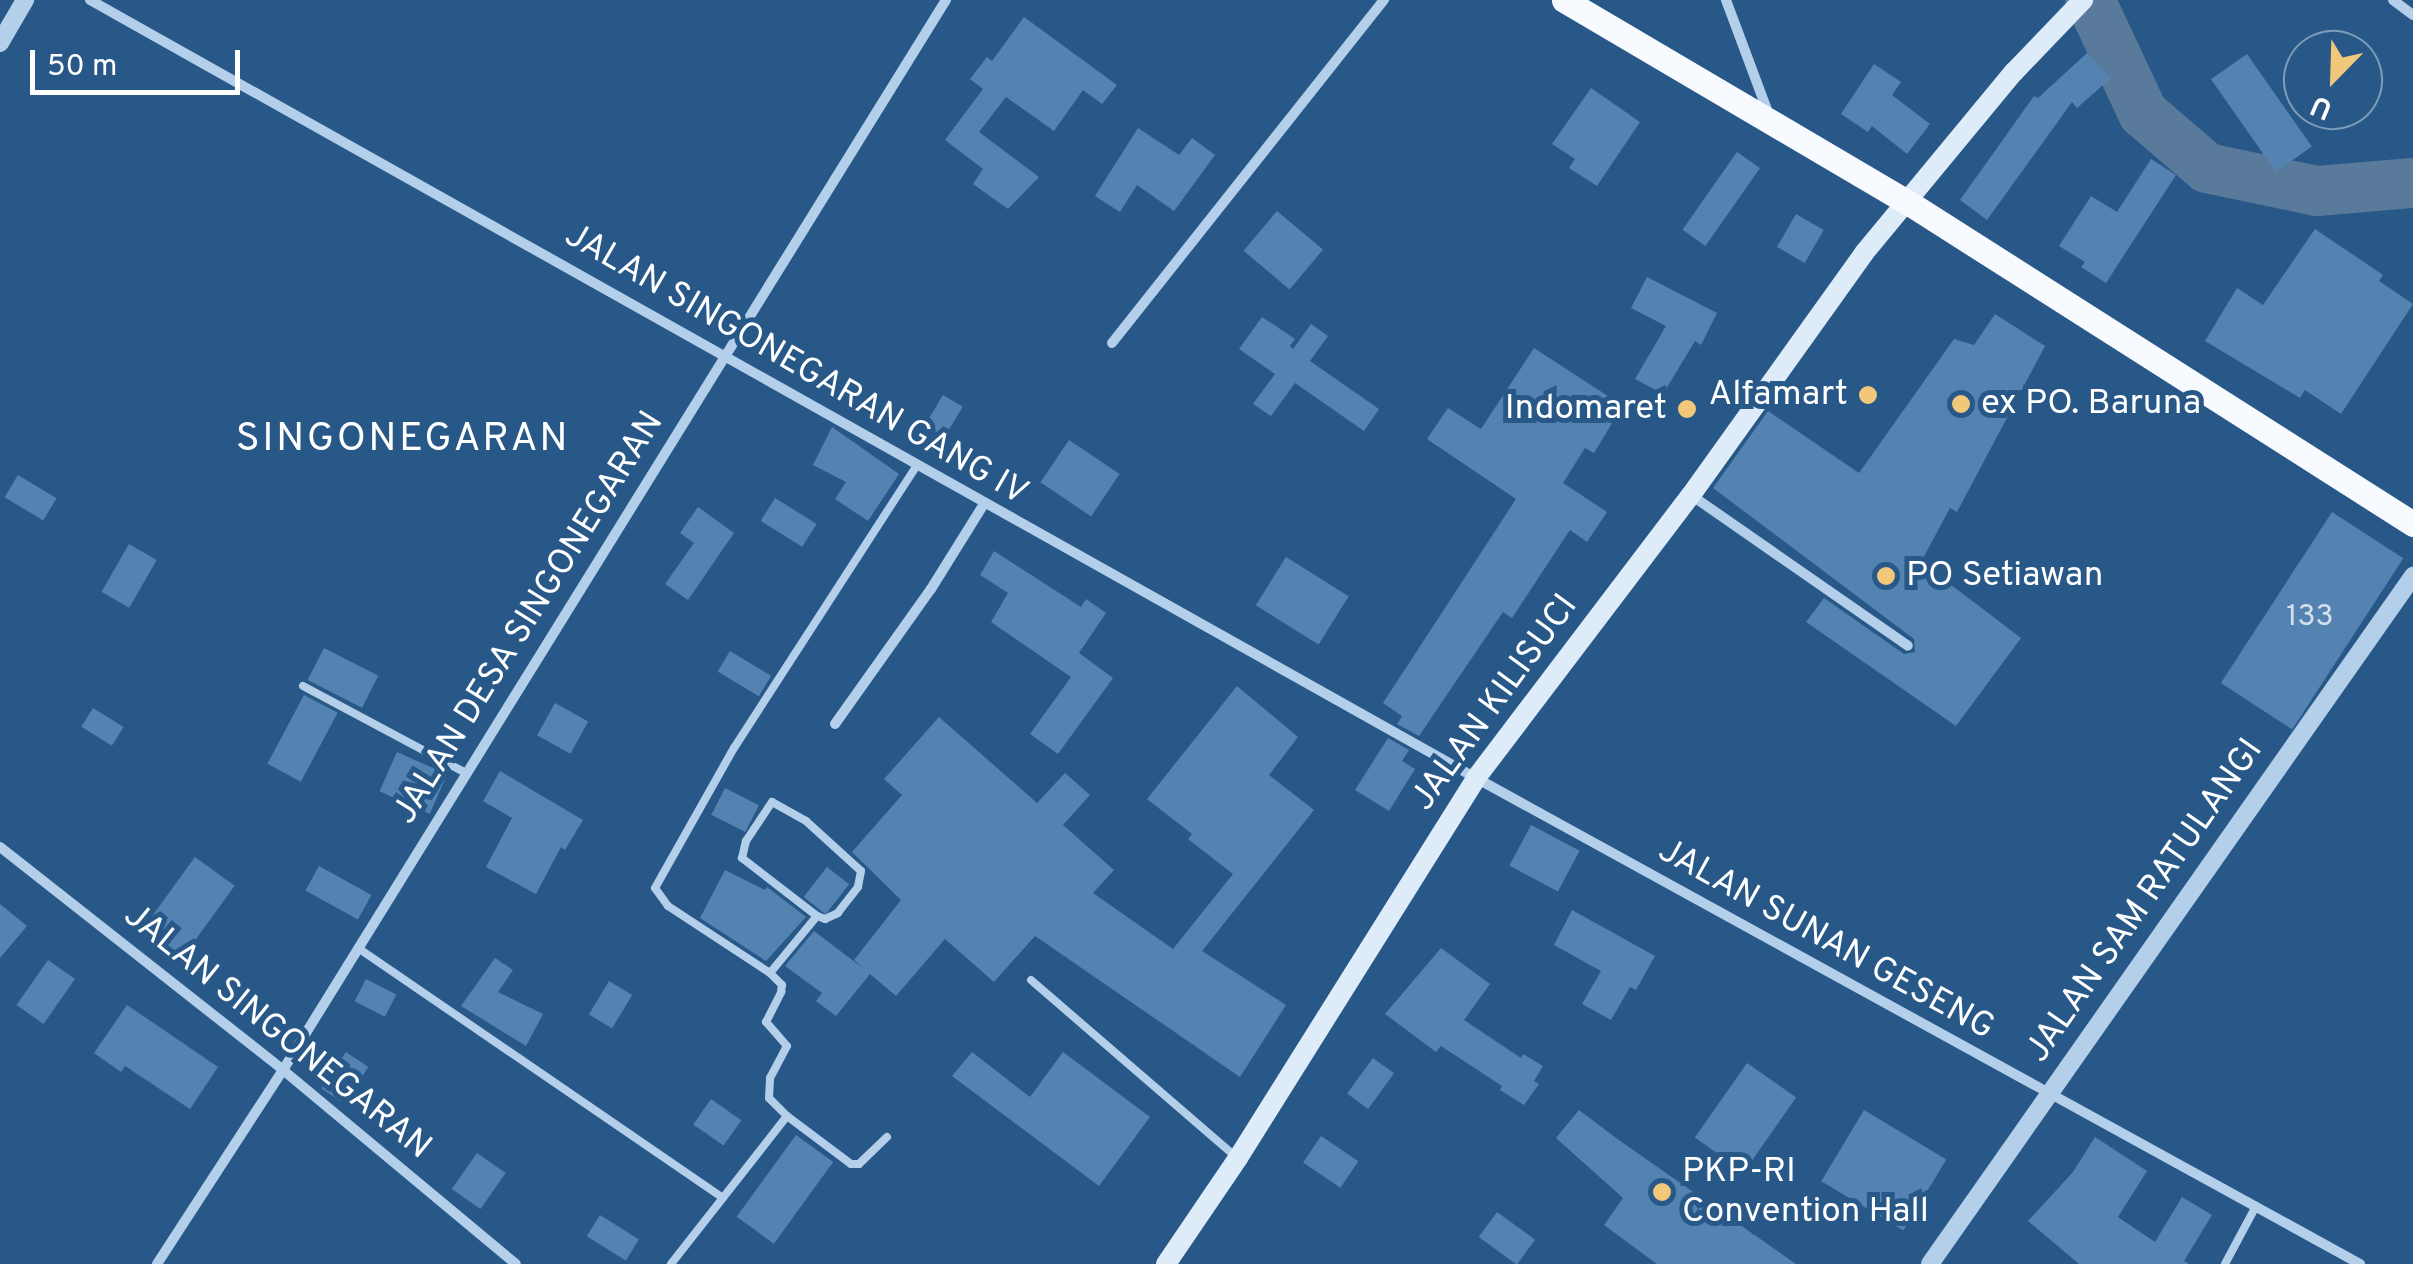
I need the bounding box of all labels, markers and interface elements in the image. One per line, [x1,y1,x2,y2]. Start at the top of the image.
scale bar [35,30,245,92]
north arrow [2283,30,2383,130]
text: 50 m [47,49,117,86]
text: U [2306,85,2338,126]
street label: JALAN SINGONEGARAN GANG IV [557,215,1035,515]
place label: Alfamart [1709,374,1848,416]
place label: ex PO. Baruna [1981,383,2201,425]
marker: Alfamart [1857,384,1879,406]
place label: Indomaret [1505,388,1667,430]
marker: ex PO. Baruna [1950,393,1972,415]
marker: Indomaret [1676,398,1698,420]
street label: JALAN DESA SINGONEGARAN [384,404,674,832]
district label: SINGONEGARAN [236,416,570,464]
place label: PO Setiawan [1906,555,2103,597]
marker: PO Setiawan [1875,565,1897,587]
street label: JALAN KILISUCI [1403,587,1587,819]
house number: 133 [2286,600,2334,636]
street label: JALAN SAM RATULANGI [2017,731,2273,1071]
street label: JALAN SUNAN GESENG [1651,830,2001,1050]
street label: JALAN SINGONEGARAN [115,895,439,1169]
place label: PKP-RI Convention Hall [1682,1151,1929,1233]
marker: PKP-RI Convention Hall [1651,1181,1673,1203]

